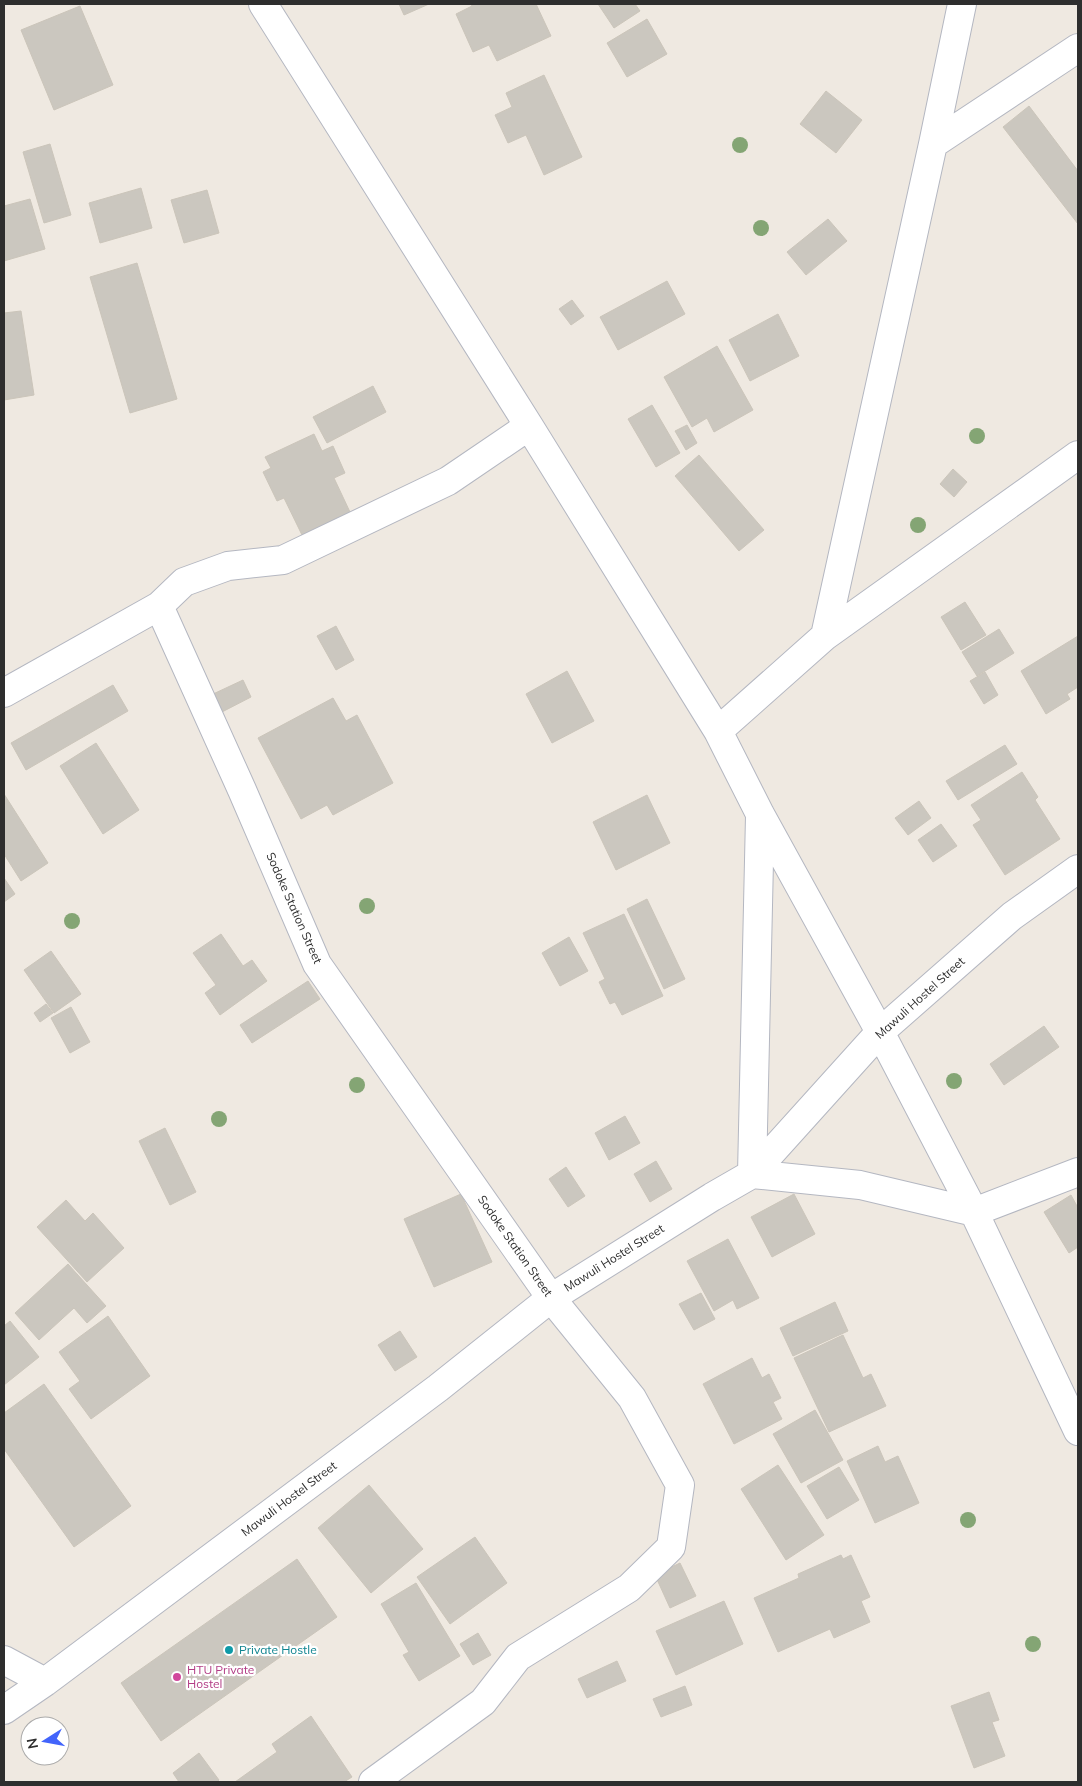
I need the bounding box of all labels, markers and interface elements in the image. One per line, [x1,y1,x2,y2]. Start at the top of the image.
street label: Sodoke Station Street [263,850,326,966]
street label: Mawuli Hostel Street [872,953,968,1042]
street label: Sodoke Station Street [475,1192,556,1299]
street label: Mawuli Hostel Street [561,1221,667,1295]
street label: Mawuli Hostel Street [238,1458,339,1539]
place label: Private Hostle [239,1642,317,1657]
marker: Private Hostle [223,1644,235,1656]
place label: HTU Private Hostel [187,1662,254,1691]
marker: HTU Private Hostel [171,1671,183,1683]
north arrow [20,1716,70,1766]
text: N [22,1737,42,1750]

